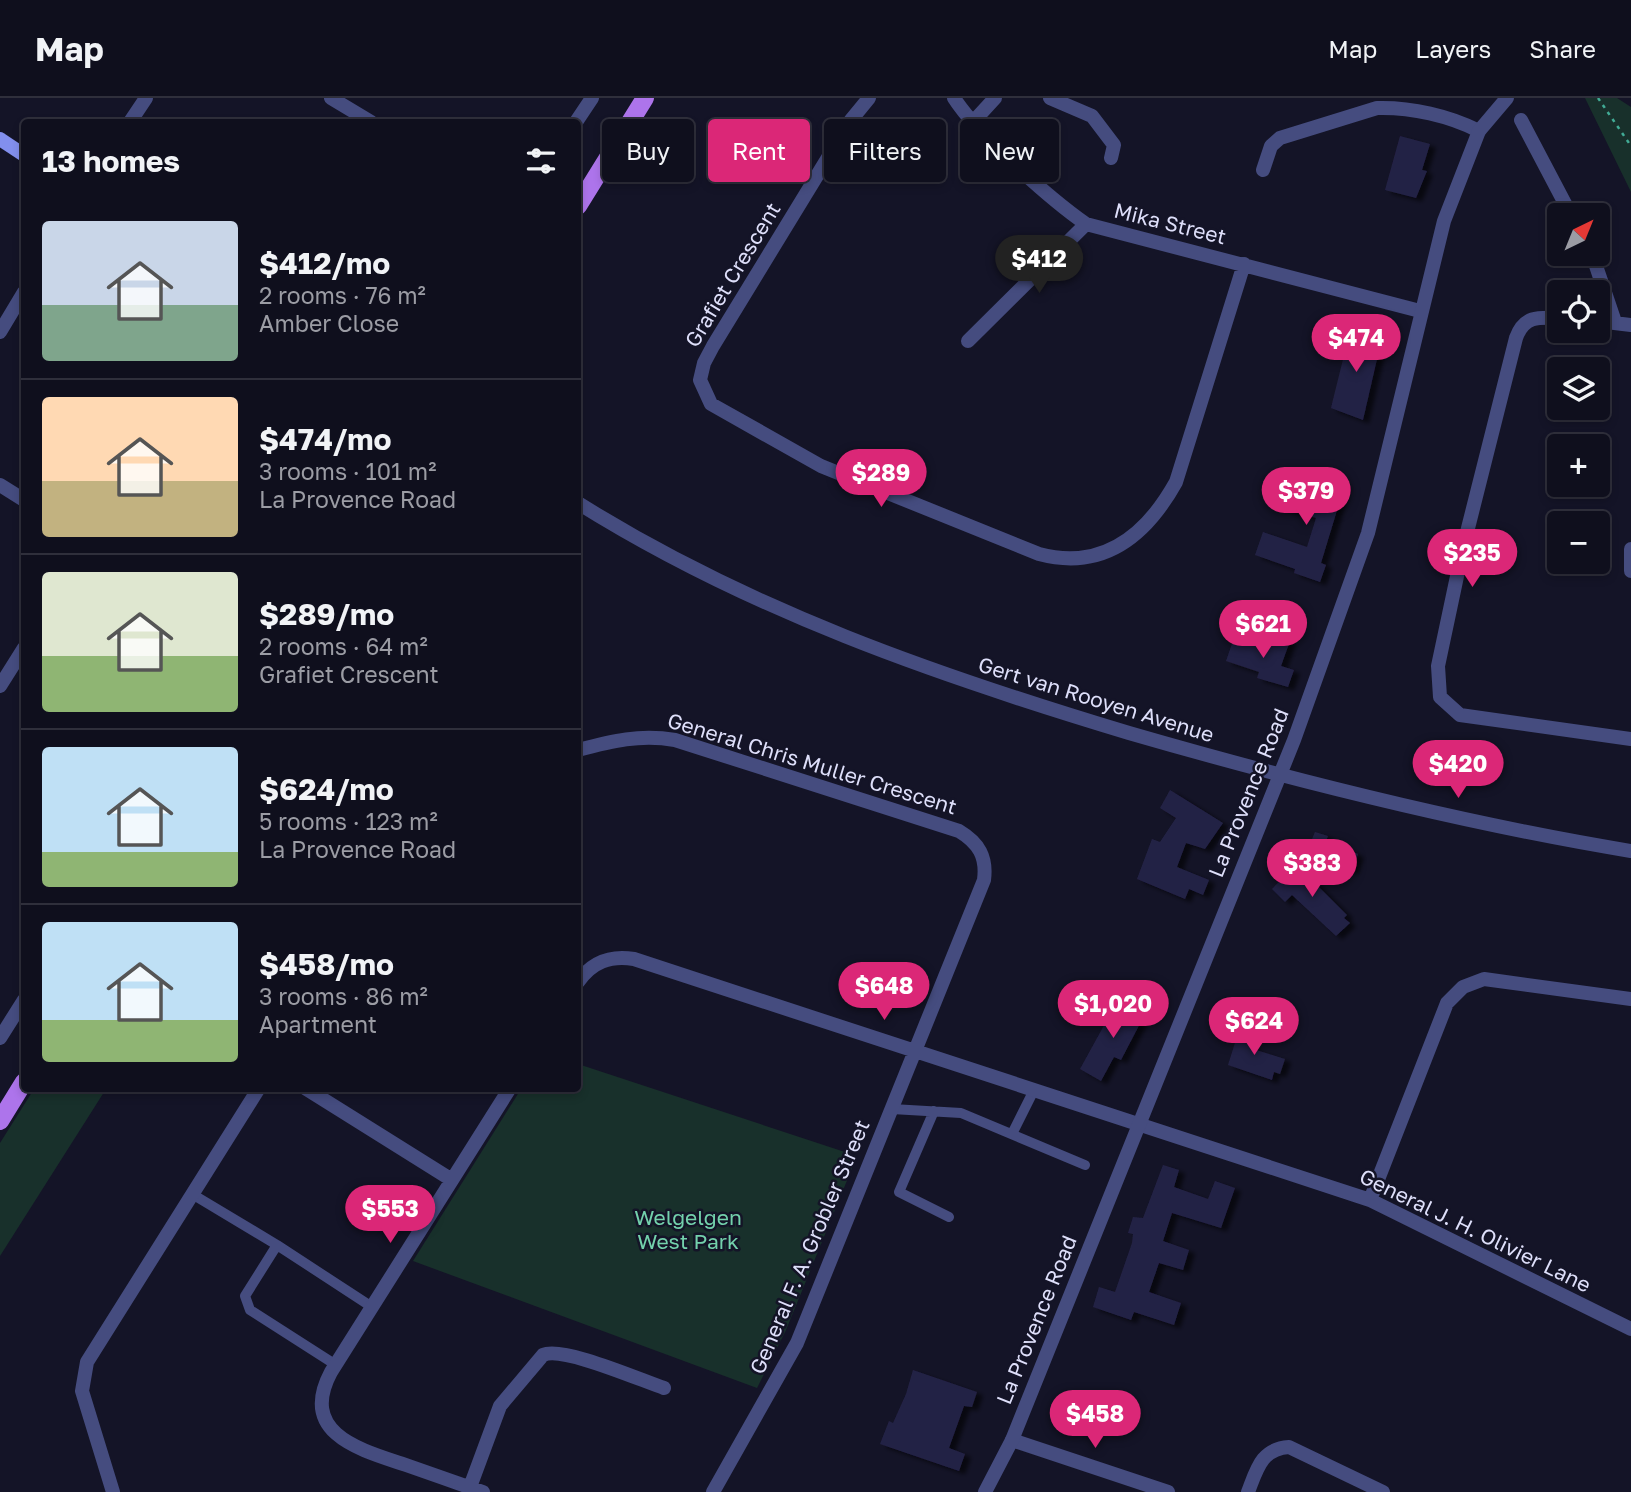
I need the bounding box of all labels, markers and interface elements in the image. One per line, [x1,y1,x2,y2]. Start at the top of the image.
text: Map [35,29,104,68]
text: Map [1328,34,1377,63]
text: Layers [1415,34,1491,63]
text: Share [1529,34,1596,63]
chip: Buy [602,119,694,182]
chip: Rent [708,119,810,182]
chip: Filters [824,119,946,182]
chip: New [960,119,1059,182]
icon: filters [522,142,560,180]
text: 13 homes [42,143,180,179]
street label: Grafiet Crescent [679,197,786,352]
street label: Mika Street [1111,197,1229,250]
north arrow [1547,203,1610,266]
map controls [1547,203,1610,574]
pin: $412 [998,236,1080,295]
text: $412 [1011,244,1067,272]
text: $412/mo [259,245,390,281]
icon: home [98,249,182,333]
button: locate [1547,280,1610,343]
text: 2 rooms · 76 m² [259,281,426,309]
text: Amber Close [259,309,399,337]
pin: $474 [1315,314,1397,374]
text: $474 [1328,323,1384,351]
button: layers [1547,357,1610,420]
text: $474/mo [259,421,392,457]
icon: home [98,425,182,509]
button: + [1547,434,1610,497]
pin: $289 [840,450,922,509]
text: 3 rooms · 101 m² [259,457,436,485]
text: $289 [852,458,910,486]
pin: $379 [1265,468,1347,527]
text: $379 [1278,476,1334,504]
text: La Provence Road [259,485,456,513]
button: − [1547,511,1610,574]
pin: $235 [1431,530,1513,589]
text: $235 [1443,538,1501,566]
text: $289/mo [259,596,394,632]
icon: home [98,600,182,684]
pin: $621 [1222,601,1304,660]
text: $621 [1235,609,1291,637]
text: 2 rooms · 64 m² [259,632,428,660]
street label: Gert van Rooyen Avenue [975,651,1217,747]
text: Grafiet Crescent [259,660,439,688]
street label: La Provence Road [1202,704,1294,881]
street label: General Chris Muller Crescent [664,707,960,820]
pin: $420 [1417,740,1499,800]
text: $420 [1429,749,1487,777]
text: $624/mo [259,771,394,807]
icon: home [98,775,182,859]
text: 5 rooms · 123 m² [259,807,438,835]
text: La Provence Road [259,835,456,863]
pin: $383 [1271,840,1353,899]
text: $383 [1283,848,1341,876]
text: $458/mo [259,946,394,982]
icon: home [98,950,182,1034]
pin: $648 [843,962,925,1022]
text: $648 [854,971,914,999]
pin: $1,020 [1056,981,1170,1040]
text: 3 rooms · 86 m² [259,982,428,1010]
text: $1,020 [1074,989,1152,1017]
pin: $624 [1213,998,1295,1057]
text: $624 [1225,1006,1283,1034]
text: Apartment [259,1010,377,1038]
street label: General F. A. Grobler Street [744,1115,875,1378]
street label: General J. H. Olivier Lane [1356,1163,1595,1297]
pin: $553 [349,1186,431,1245]
text: $553 [361,1194,419,1222]
park label: Welgelgen West Park [634,1204,742,1254]
street label: La Provence Road [990,1231,1082,1408]
pin: $458 [1054,1390,1136,1450]
text: $458 [1066,1399,1124,1427]

